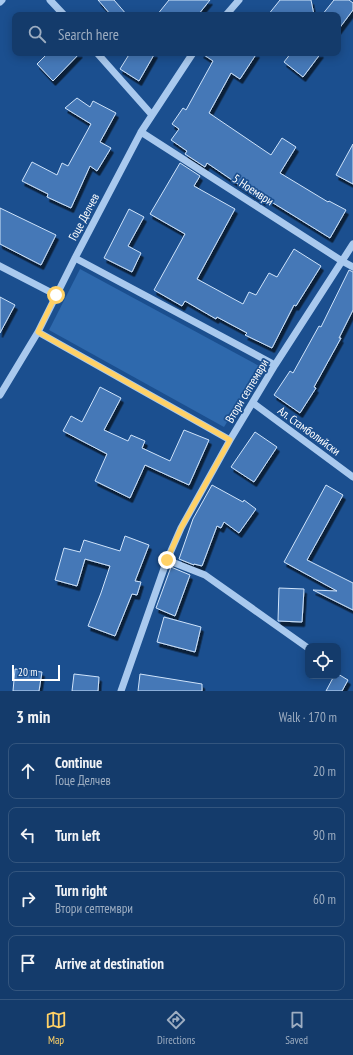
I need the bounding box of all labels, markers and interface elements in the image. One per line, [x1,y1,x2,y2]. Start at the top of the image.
search box [12,12,341,56]
icon: search [26,23,48,45]
text: Search here [58,25,119,44]
street label: 5 Ноември [230,171,277,208]
street label: Гоце Делчев [65,190,102,243]
route start [47,286,65,304]
street label: Втори септември [222,356,272,425]
street label: Ал. Стамболийски [275,403,344,458]
route end [158,551,176,569]
map controls [305,643,341,679]
button: locate [305,643,341,679]
scale bar [12,663,60,682]
text: 20 m [18,665,37,679]
text: 3 min [16,706,50,728]
text: Walk · 170 m [279,709,337,726]
text: Continue [55,753,102,772]
icon: ahead [17,760,39,782]
text: 20 m [313,763,336,780]
text: Гоце Делчев [55,772,111,789]
icon: left [17,824,39,846]
text: Turn left [55,826,100,845]
text: 90 m [313,827,336,844]
text: Turn right [55,881,107,900]
icon: right [17,888,39,910]
text: 60 m [313,891,336,908]
text: Втори септември [55,900,133,917]
icon: arrive [17,952,39,974]
text: Arrive at destination [55,954,164,973]
tab: Map [45,1009,67,1047]
tab: Directions [157,1009,195,1047]
tab: Saved [285,1009,308,1047]

